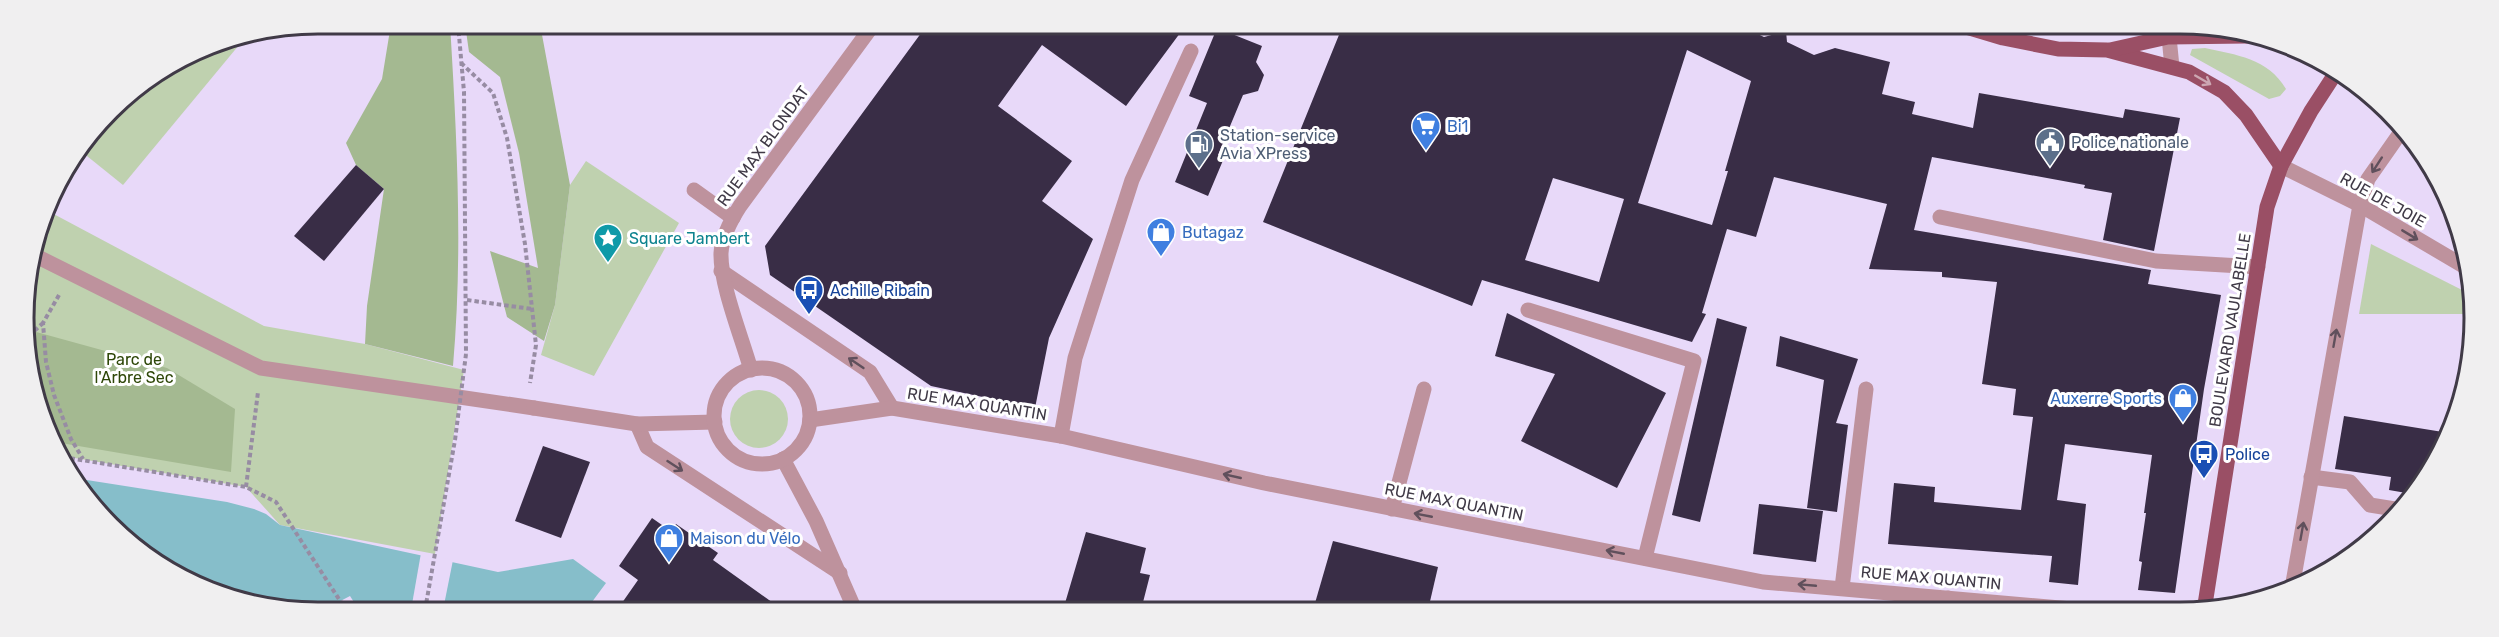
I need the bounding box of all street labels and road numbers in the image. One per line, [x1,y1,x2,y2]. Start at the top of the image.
street label: RUE MAX BLONDAT [713,82,813,210]
street label: RUE DE JOIE [2337,169,2429,231]
street label: BOULEVARD VAULABELLE [2205,232,2255,428]
street label: RUE MAX QUANTIN [906,384,1048,424]
street label: RUE MAX QUANTIN [1383,479,1525,525]
street label: RUE MAX QUANTIN [1860,562,2002,594]

